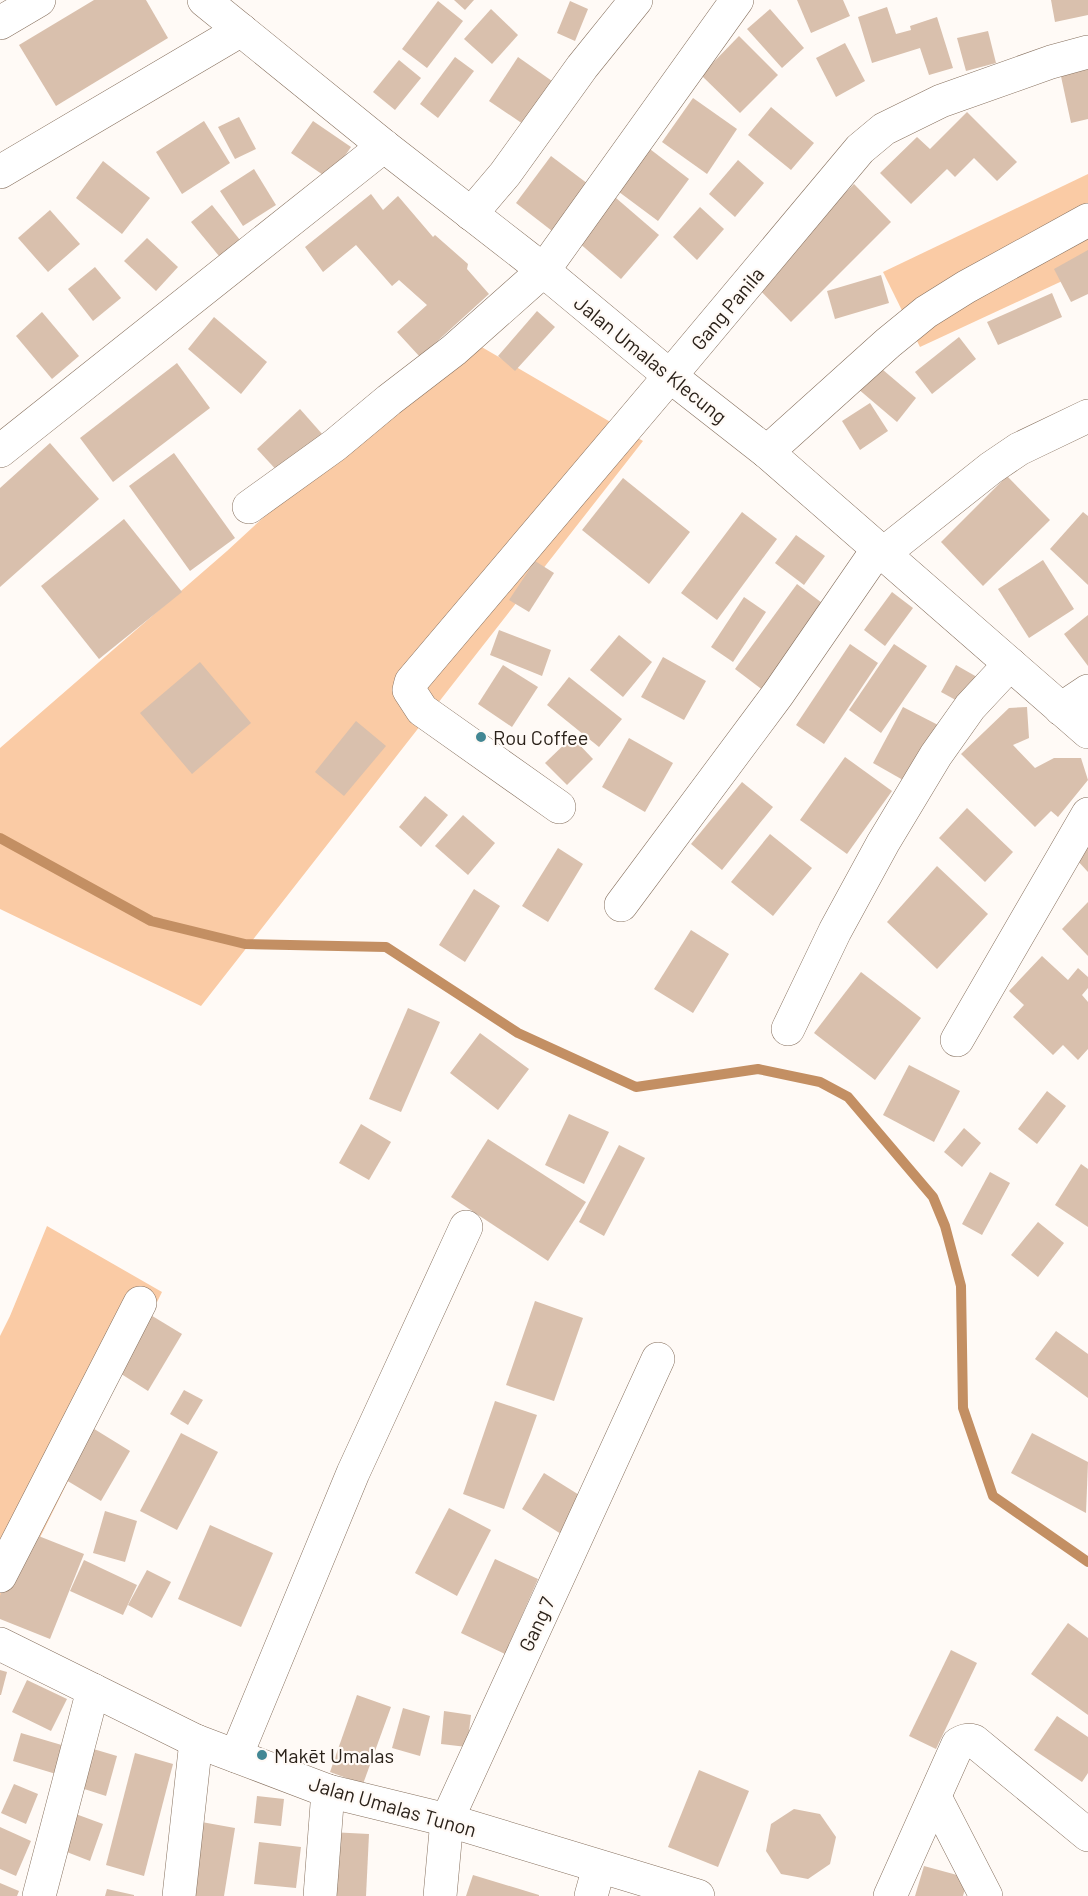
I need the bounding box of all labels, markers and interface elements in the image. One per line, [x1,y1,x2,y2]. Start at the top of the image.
street label: Gang Panila [685,262,769,354]
street label: Jalan Umalas Klecung [570,290,732,428]
place label: Rou Coffee [493,725,588,749]
marker: Rou Coffee [474,730,488,744]
street label: Gang 7 [513,1592,559,1655]
place label: Makēt Umalas [274,1743,394,1767]
marker: Makēt Umalas [255,1748,269,1762]
street label: Jalan Umalas Tunon [306,1771,480,1841]

